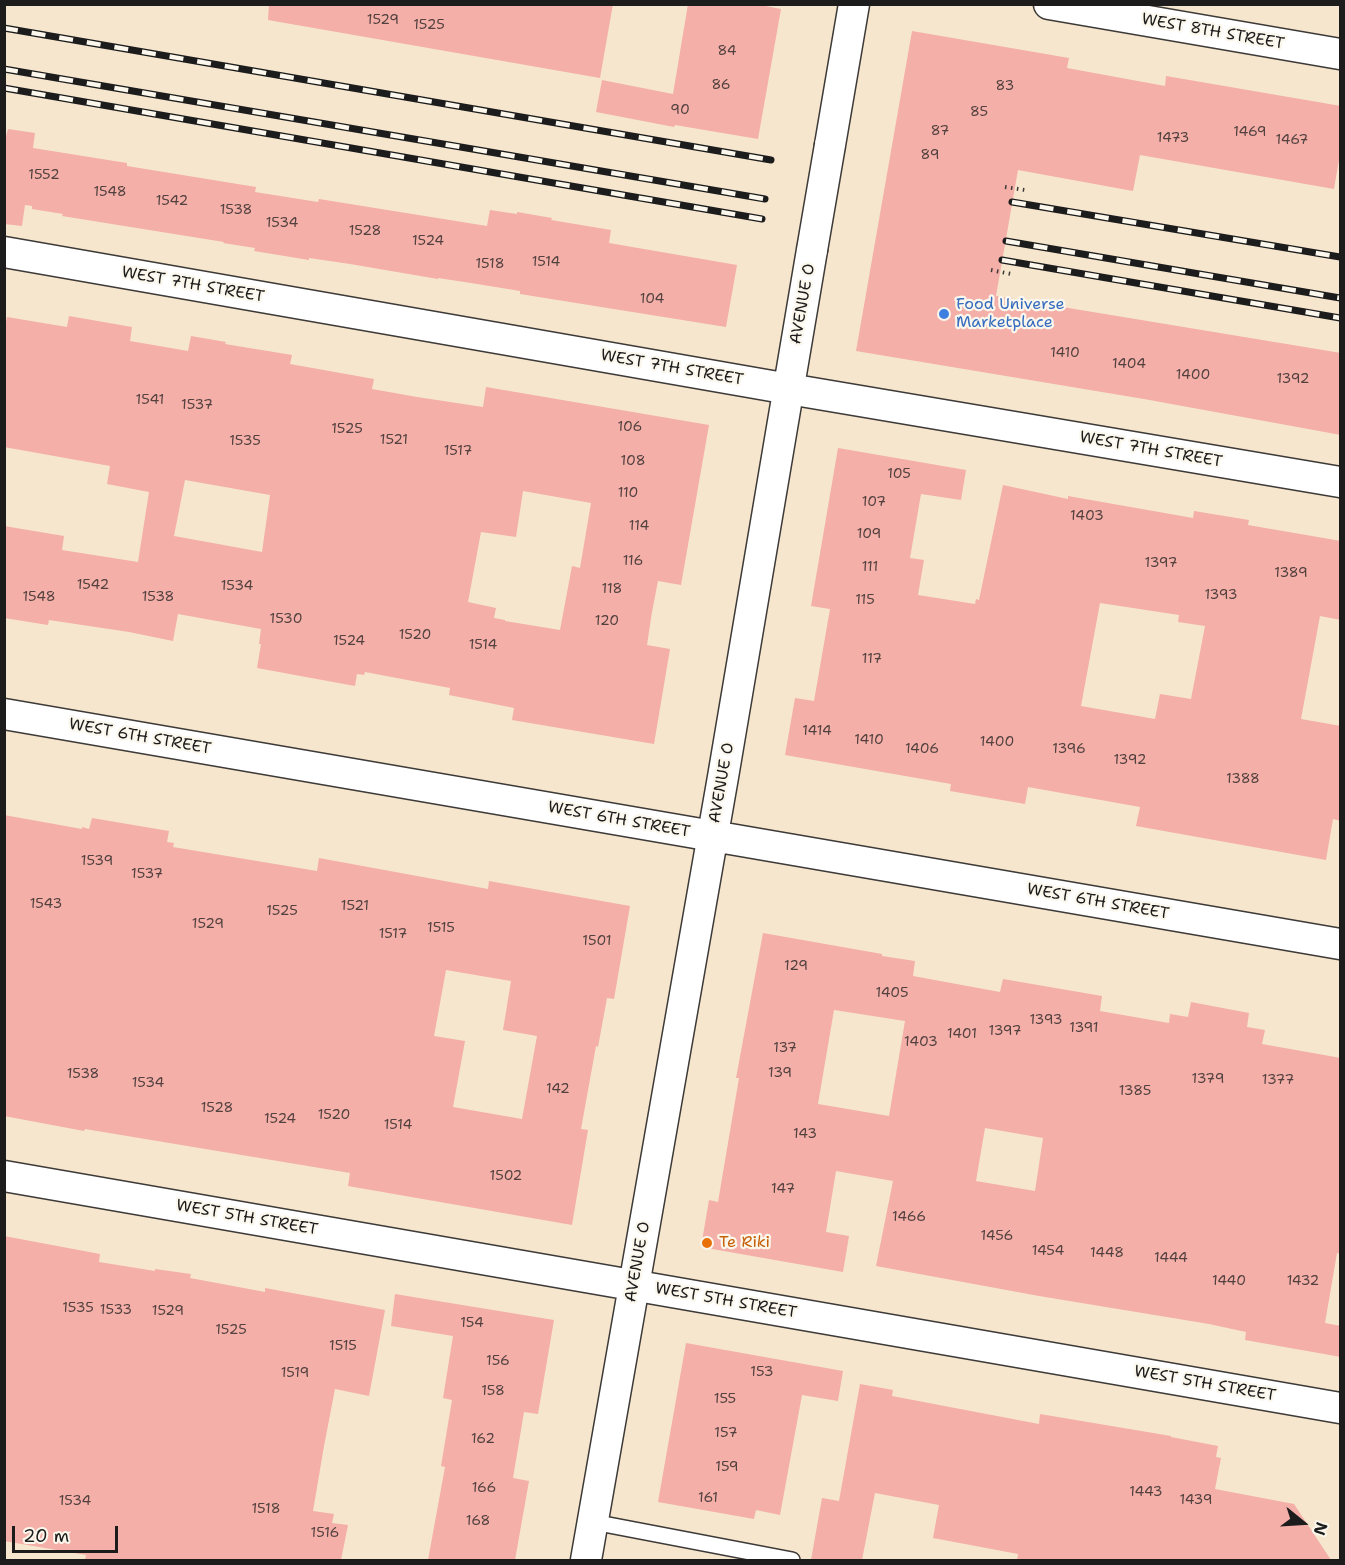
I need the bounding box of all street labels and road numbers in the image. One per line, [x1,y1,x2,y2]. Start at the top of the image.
street label: WEST 8TH STREET [1140,10,1286,54]
street label: AVENUE O [786,262,820,346]
street label: WEST 7TH STREET [120,263,266,307]
street label: WEST 7TH STREET [599,346,745,390]
street label: WEST 7TH STREET [1078,428,1224,472]
street label: WEST 6TH STREET [67,715,213,759]
street label: AVENUE O [705,741,739,825]
street label: WEST 6TH STREET [546,798,692,842]
street label: WEST 6TH STREET [1025,880,1171,924]
street label: WEST 5TH STREET [175,1196,319,1240]
street label: AVENUE O [621,1220,655,1304]
street label: WEST 5TH STREET [654,1279,798,1323]
street label: WEST 5TH STREET [1133,1362,1277,1406]

